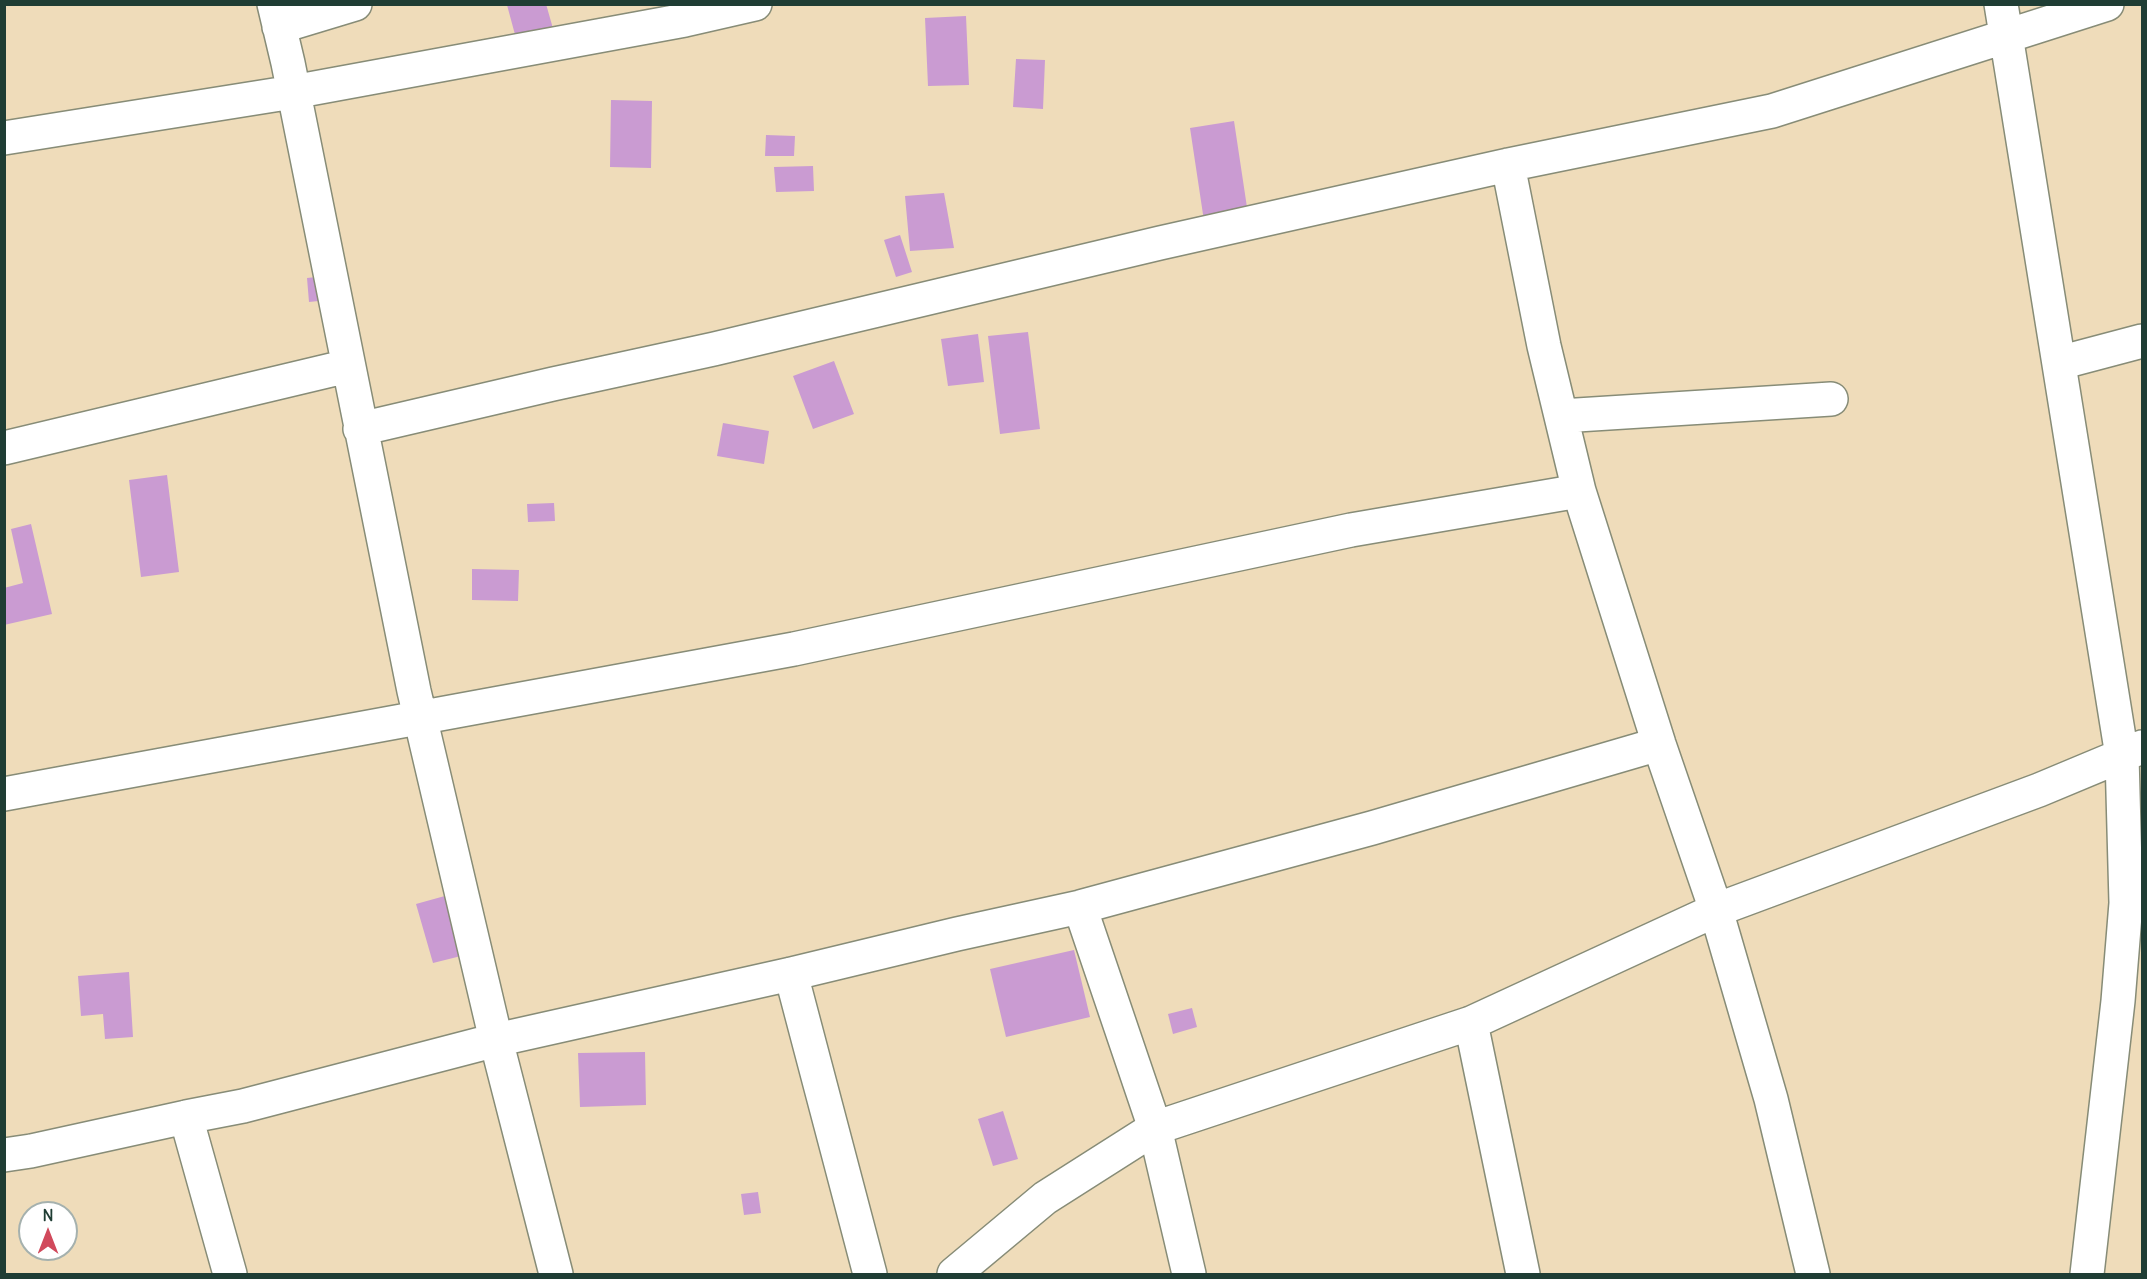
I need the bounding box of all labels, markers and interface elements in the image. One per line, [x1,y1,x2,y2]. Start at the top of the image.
north arrow [18,1201,78,1261]
text: N [42,1205,54,1225]

